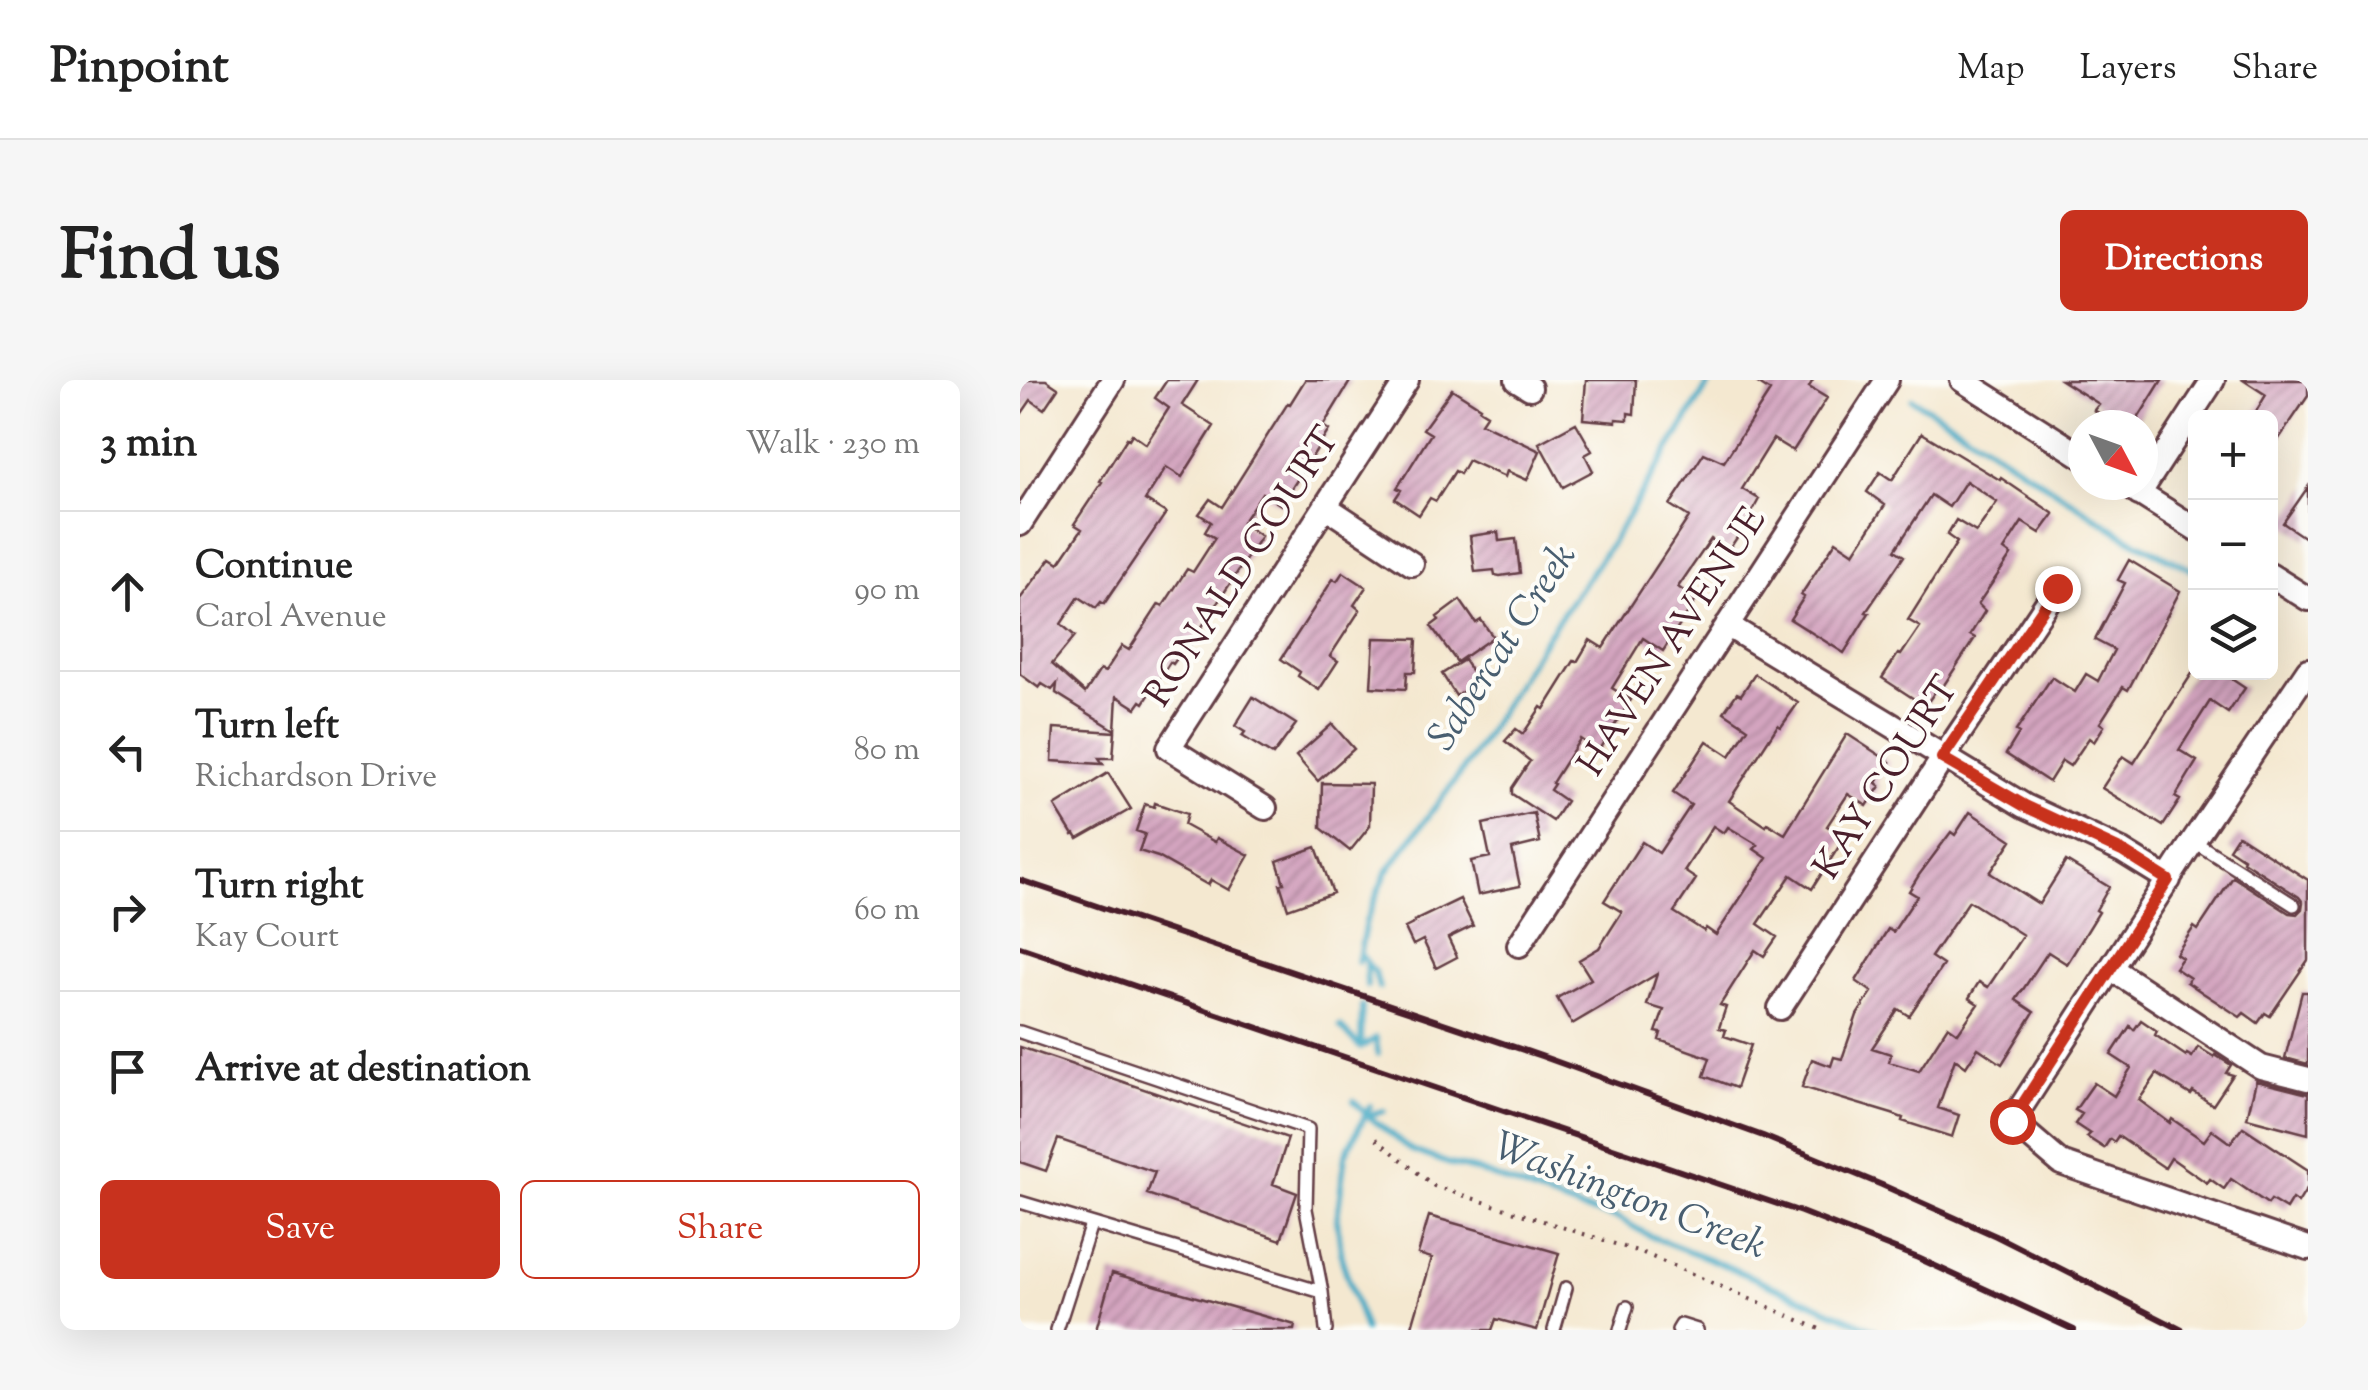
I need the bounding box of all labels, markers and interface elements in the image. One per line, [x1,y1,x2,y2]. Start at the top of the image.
text: Pinpoint [50,35,229,104]
text: Map [1957,44,2025,95]
text: Layers [2080,44,2177,95]
text: Share [2232,44,2318,95]
text: Find us [60,210,281,310]
button: Directions [2060,210,2308,311]
north arrow [2068,410,2158,500]
map controls [2188,410,2278,680]
button: + [2188,410,2278,500]
text: 3 min [100,415,197,475]
street label: RONALD COURT [1133,417,1355,719]
text: Walk · 230 m [745,422,920,468]
street label: HAVEN AVENUE [1567,498,1781,788]
button: − [2188,500,2278,590]
water label: Sabercat Creek [1416,533,1592,763]
text: Continue [195,541,353,595]
icon: ahead [100,564,155,619]
route end [2035,566,2081,612]
text: 90 m [854,568,920,614]
button: layers [2188,590,2278,680]
text: Carol Avenue [195,595,387,641]
street label: KAY COURT [1802,667,1974,891]
text: Turn left [195,701,339,755]
icon: left [100,724,155,779]
text: 80 m [854,728,920,774]
text: Richardson Drive [195,755,437,801]
text: Turn right [195,861,363,915]
icon: right [100,884,155,939]
text: 60 m [854,888,920,934]
text: Kay Court [195,915,339,961]
icon: arrive [100,1044,155,1099]
text: Arrive at destination [195,1044,531,1098]
route start [1990,1099,2036,1145]
water label: Washington Creek [1484,1120,1774,1276]
button: Save [100,1180,500,1279]
button: Share [520,1180,920,1279]

